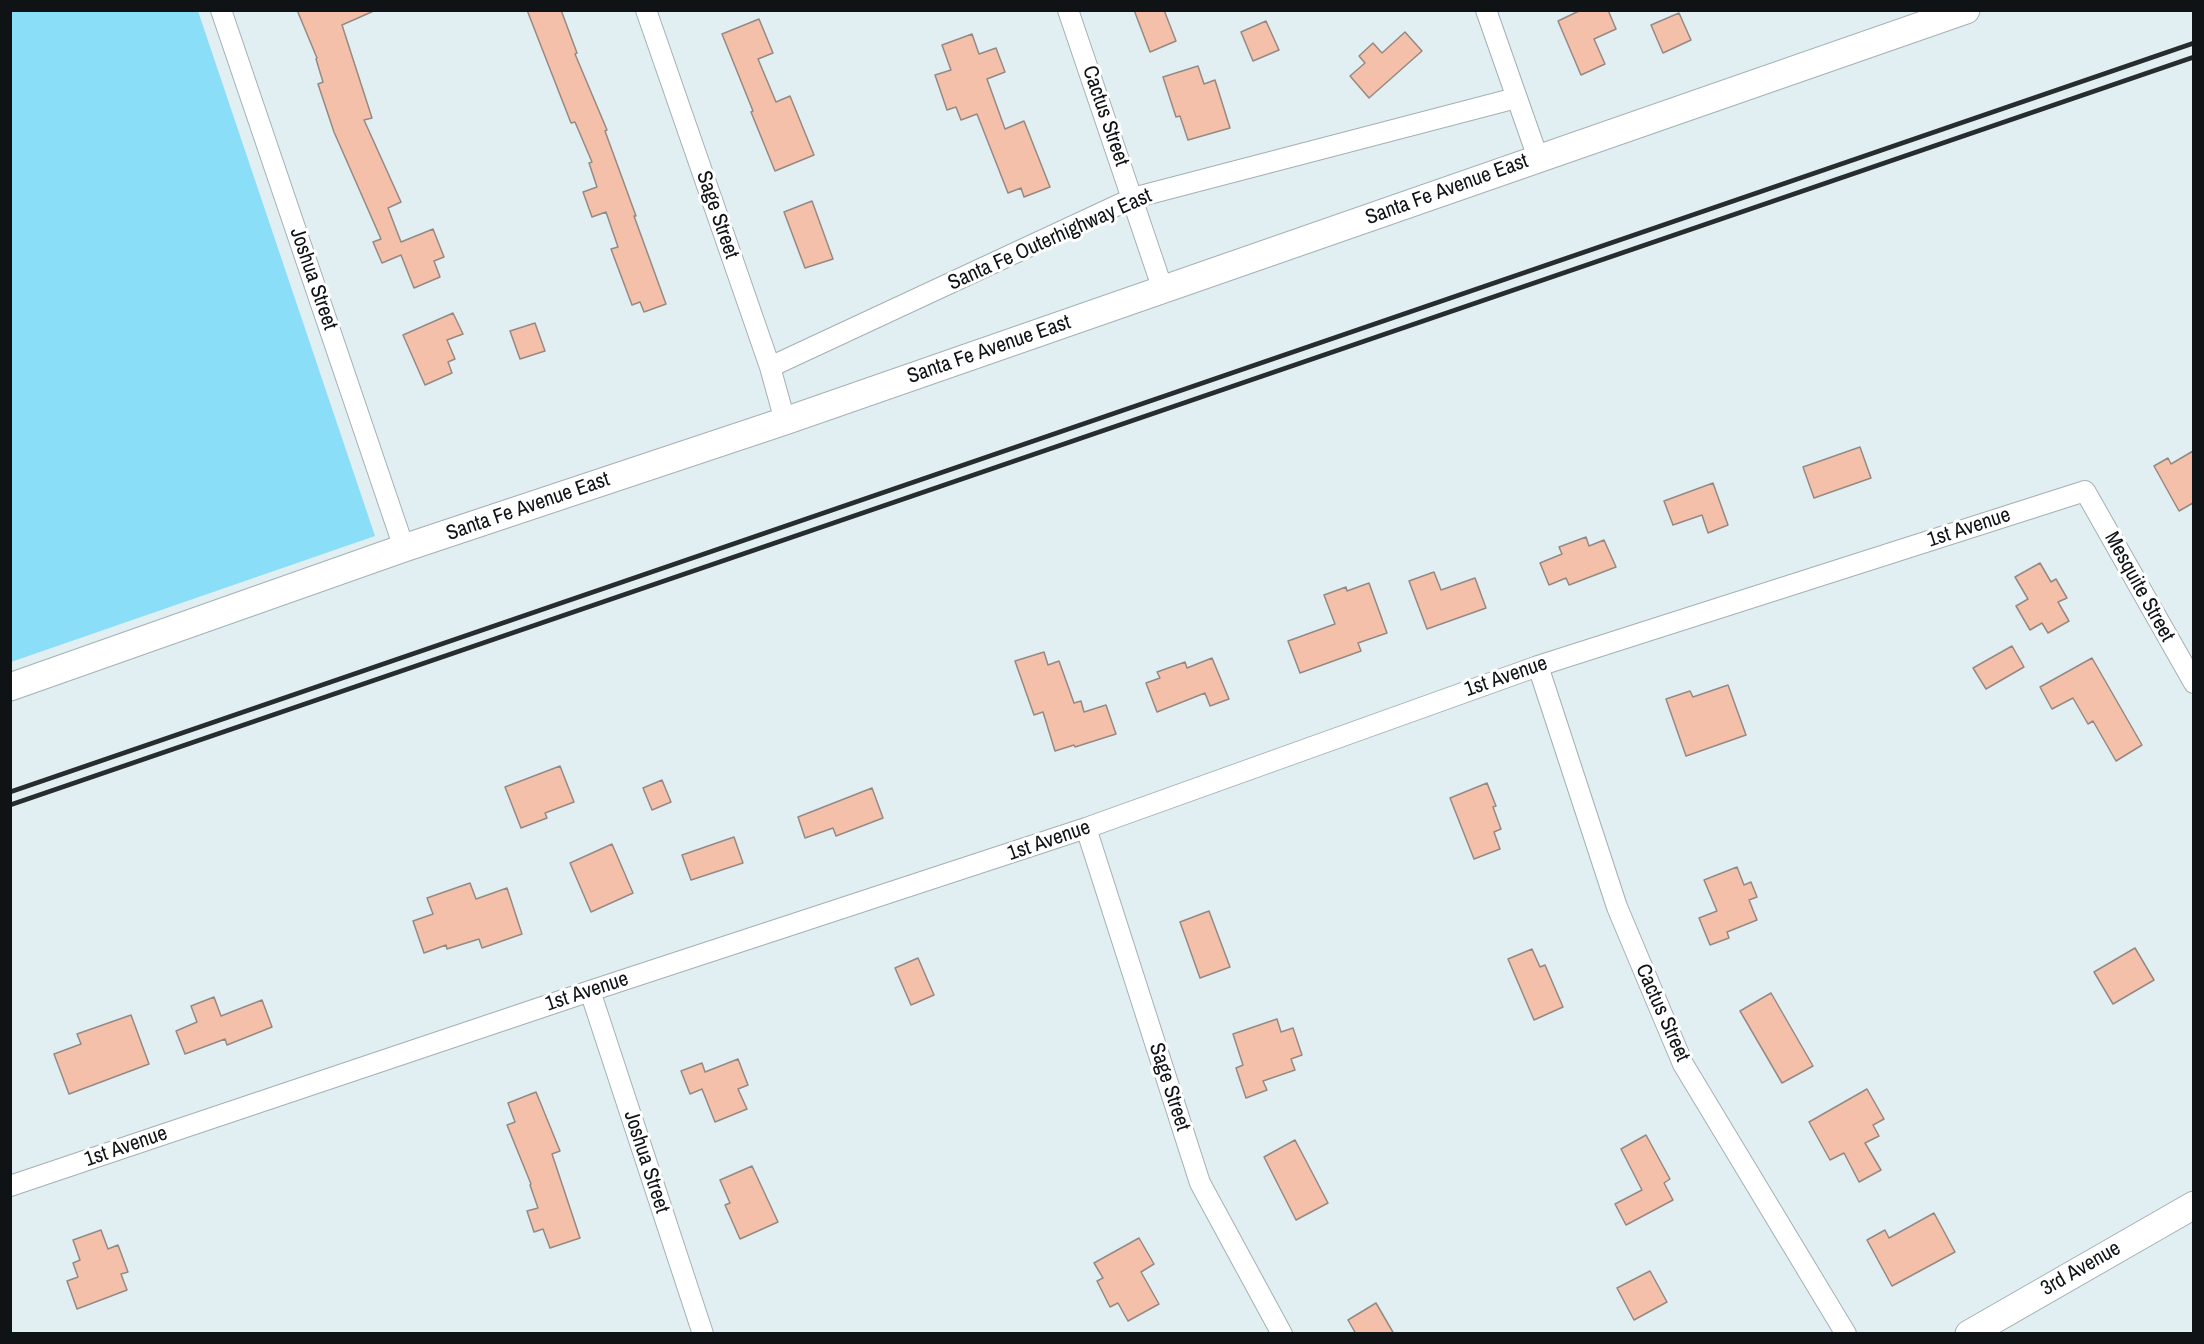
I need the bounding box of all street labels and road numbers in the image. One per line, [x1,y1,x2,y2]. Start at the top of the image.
street label: Cactus Street [1076,63,1134,169]
street label: Santa Fe Avenue East [1362,149,1532,231]
street label: Sage Street [690,168,744,262]
street label: Santa Fe Outerhighway East [944,184,1156,296]
street label: Joshua Street [284,225,342,333]
street label: Santa Fe Avenue East [904,310,1074,390]
street label: Santa Fe Avenue East [443,467,613,547]
street label: 1st Avenue [1924,503,2014,553]
street label: Mesquite Street [2099,528,2179,646]
street label: 1st Avenue [1461,651,1551,703]
street label: 1st Avenue [1004,815,1094,867]
street label: Cactus Street [1629,960,1695,1066]
street label: 1st Avenue [542,967,632,1017]
street label: Sage Street [1143,1040,1195,1134]
street label: Joshua Street [618,1108,674,1216]
street label: 1st Avenue [81,1121,171,1173]
street label: 3rd Avenue [2037,1236,2125,1302]

